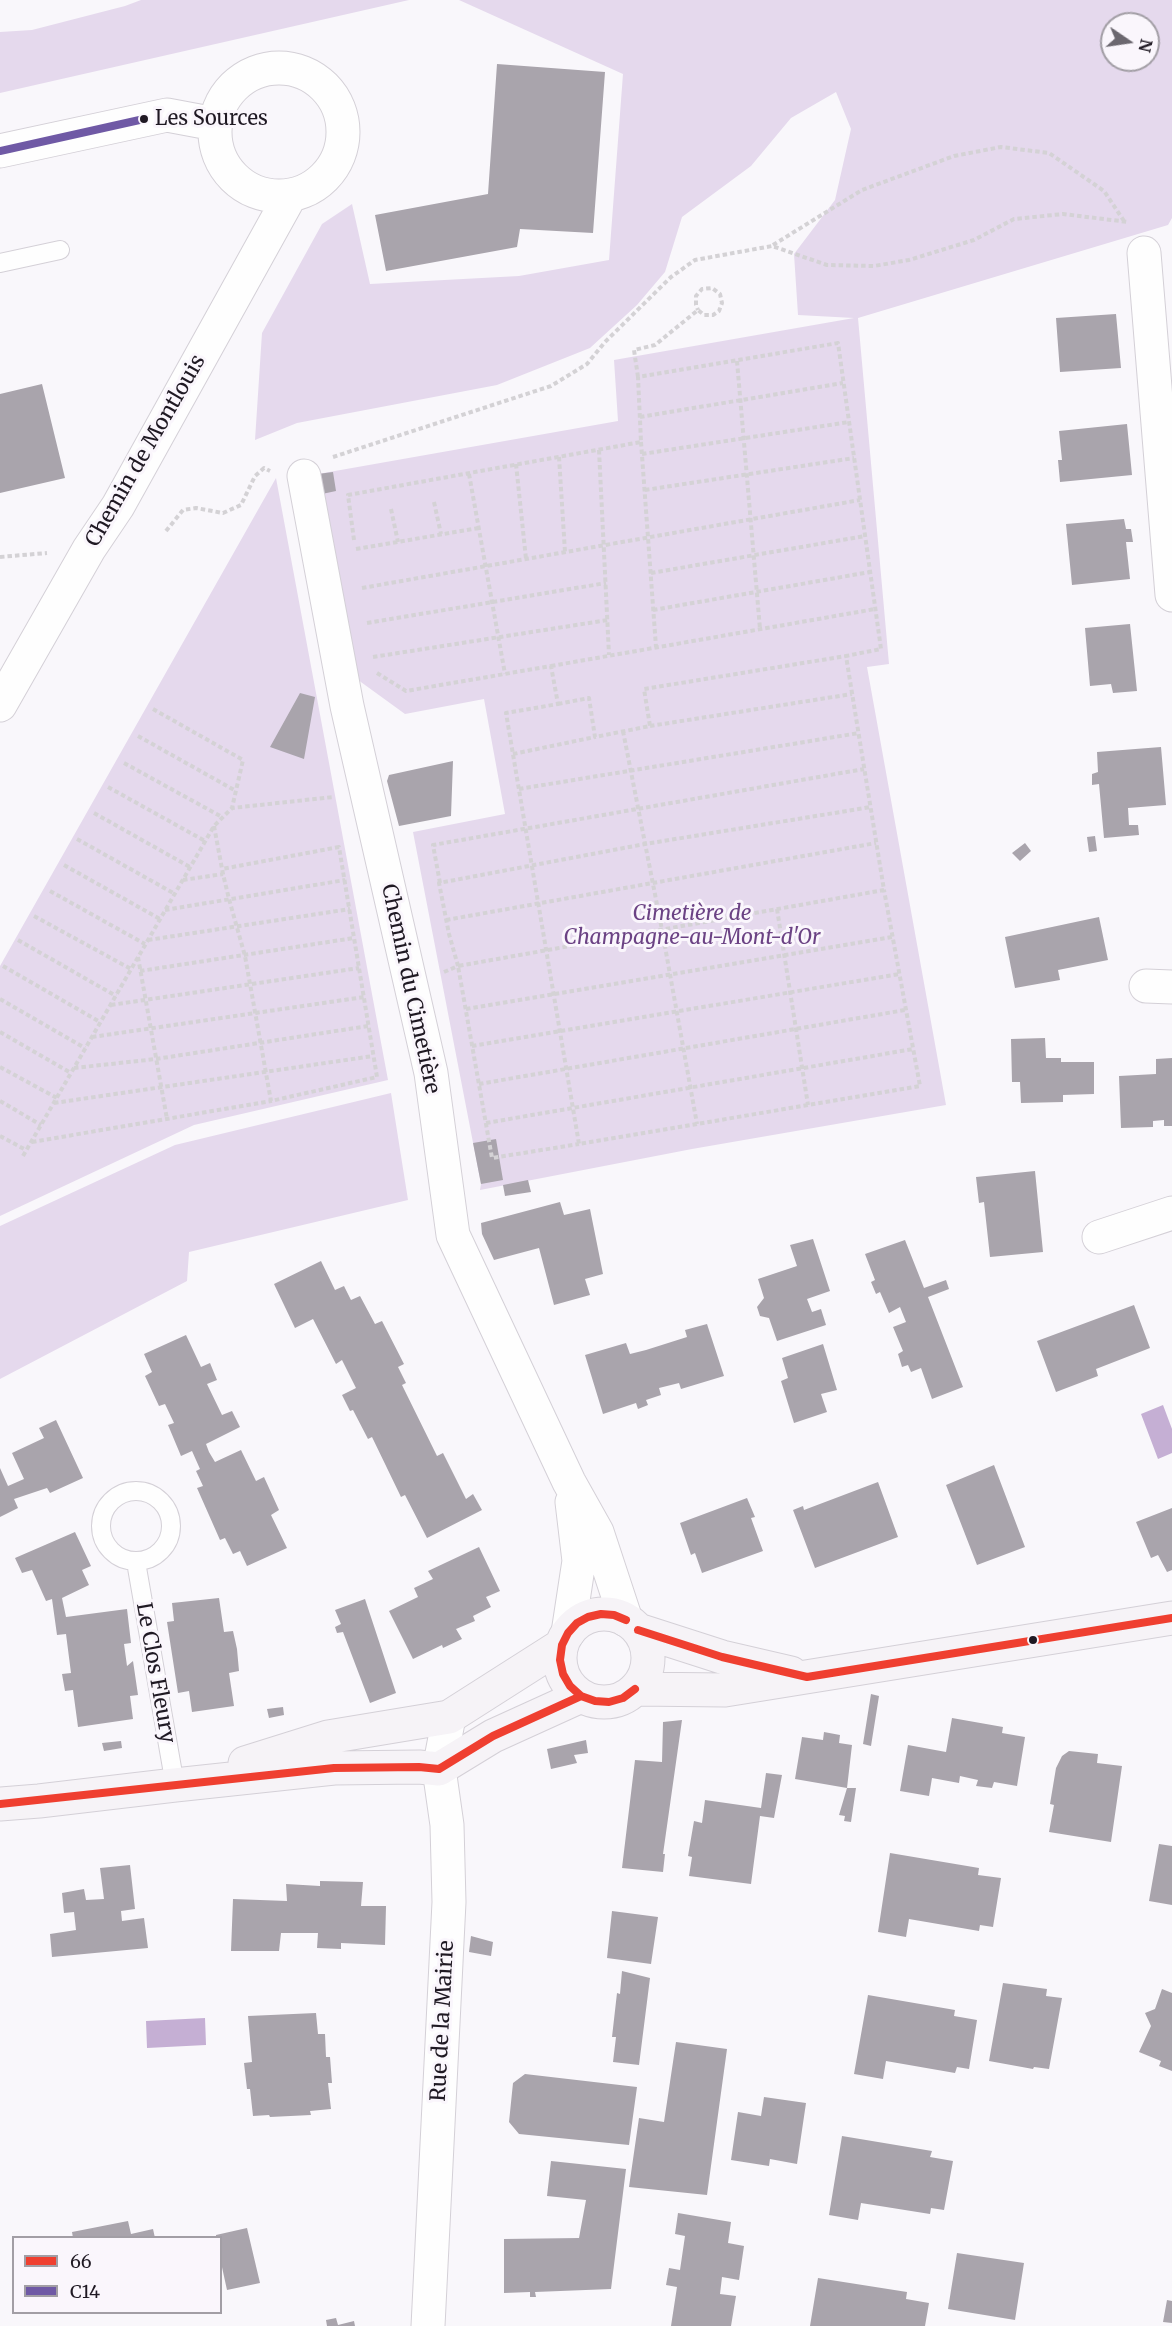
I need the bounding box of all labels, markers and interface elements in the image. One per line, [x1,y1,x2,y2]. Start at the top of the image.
north arrow [1100,12,1160,72]
text: N [1134,37,1157,54]
place label: Les Sources [155,107,268,131]
marker: Les Sources [138,113,150,125]
street label: Chemin de Montlouis [81,351,211,551]
street label: Chemin du Cimetière [375,882,445,1096]
park label: Cimetière de Champagne-au-Mont-d'Or [564,901,820,951]
street label: Le Clos Fleury [130,1601,180,1745]
unlabelled marker [1027,1634,1039,1646]
street label: Rue de la Mairie [426,1940,460,2102]
legend [12,2236,222,2314]
text: 66 [70,2250,92,2273]
text: C14 [70,2280,100,2303]

